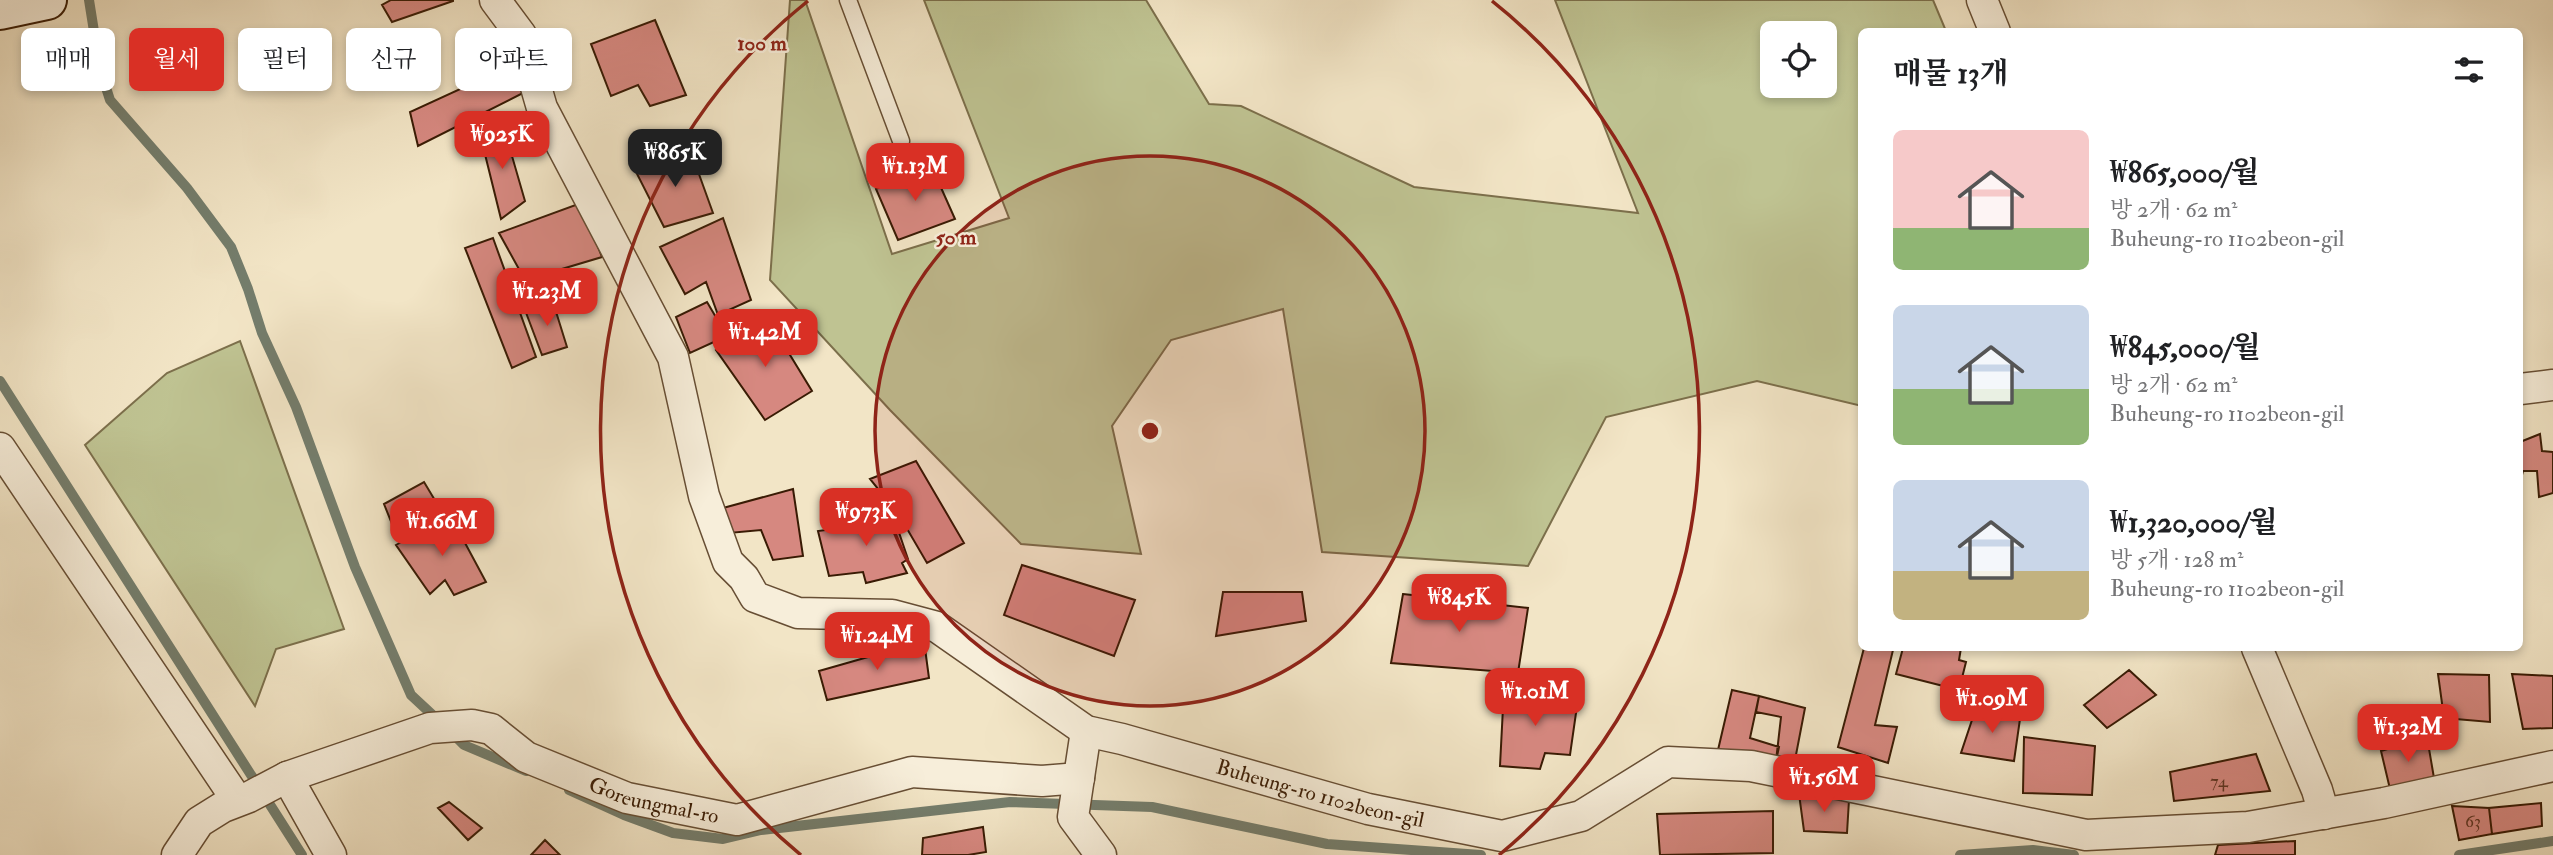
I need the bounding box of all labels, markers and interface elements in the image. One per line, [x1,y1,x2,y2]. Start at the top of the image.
map controls [1760,21,1837,98]
button: locate [1760,21,1837,98]
chip: 매매 [21,28,115,91]
chip: 월세 [129,28,224,91]
chip: 필터 [238,28,332,91]
chip: 신규 [346,28,441,91]
chip: 아파트 [455,28,572,91]
text: 100 m [737,30,788,57]
icon: filters [2450,51,2488,89]
text: 매물 13개 [1893,55,2008,92]
pin: ₩925K [453,111,551,171]
text: ₩925K [470,119,534,148]
pin: ₩865K [626,130,724,189]
text: ₩865K [644,137,706,166]
pin: ₩1.13M [858,144,972,203]
text: ₩1.13M [882,151,948,180]
text: ₩865,000/월 [2110,154,2260,191]
icon: home [1949,158,2033,242]
text: 방 2개 · 62 m² [2110,195,2238,224]
text: 50 m [936,224,977,251]
text: Buheung-ro 1102beon-gil [2110,224,2345,253]
pin: ₩1.23M [490,268,604,328]
text: ₩1.23M [513,276,581,305]
pin: ₩1.42M [708,310,822,369]
text: ₩1.42M [729,317,801,346]
text: ₩845,000/월 [2110,329,2261,366]
icon: home [1949,333,2033,417]
text: 방 2개 · 62 m² [2110,370,2238,399]
text: Buheung-ro 1102beon-gil [2110,399,2345,428]
centre of rings [1138,419,1162,443]
pin: ₩973K [817,489,915,548]
text: ₩973K [836,496,896,525]
pin: ₩1.66M [385,498,499,558]
text: ₩1,320,000/월 [2110,504,2278,541]
text: ₩1.66M [406,506,478,535]
icon: home [1949,508,2033,592]
text: 방 5개 · 128 m² [2110,545,2243,574]
pin: ₩845K [1410,574,1508,634]
text: Buheung-ro 1102beon-gil [2110,574,2345,603]
text: ₩845K [1428,582,1490,611]
pin: ₩1.24M [820,612,934,672]
text: ₩1.24M [841,620,913,649]
pin: ₩1.01M [1478,668,1592,728]
text: ₩1.01M [1501,676,1569,705]
pin: ₩1.09M [1935,676,2049,735]
text: ₩1.09M [1956,683,2028,712]
pin: ₩1.32M [2351,704,2465,764]
text: ₩1.32M [2374,712,2442,741]
street label: Buheung-ro 1102beon-gil [1213,754,1427,834]
pin: ₩1.56M [1767,754,1881,814]
text: ₩1.56M [1789,762,1859,791]
house number: 74 [2210,770,2229,793]
street label: Goreungmal-ro [585,771,721,830]
house number: 63 [2465,810,2481,833]

